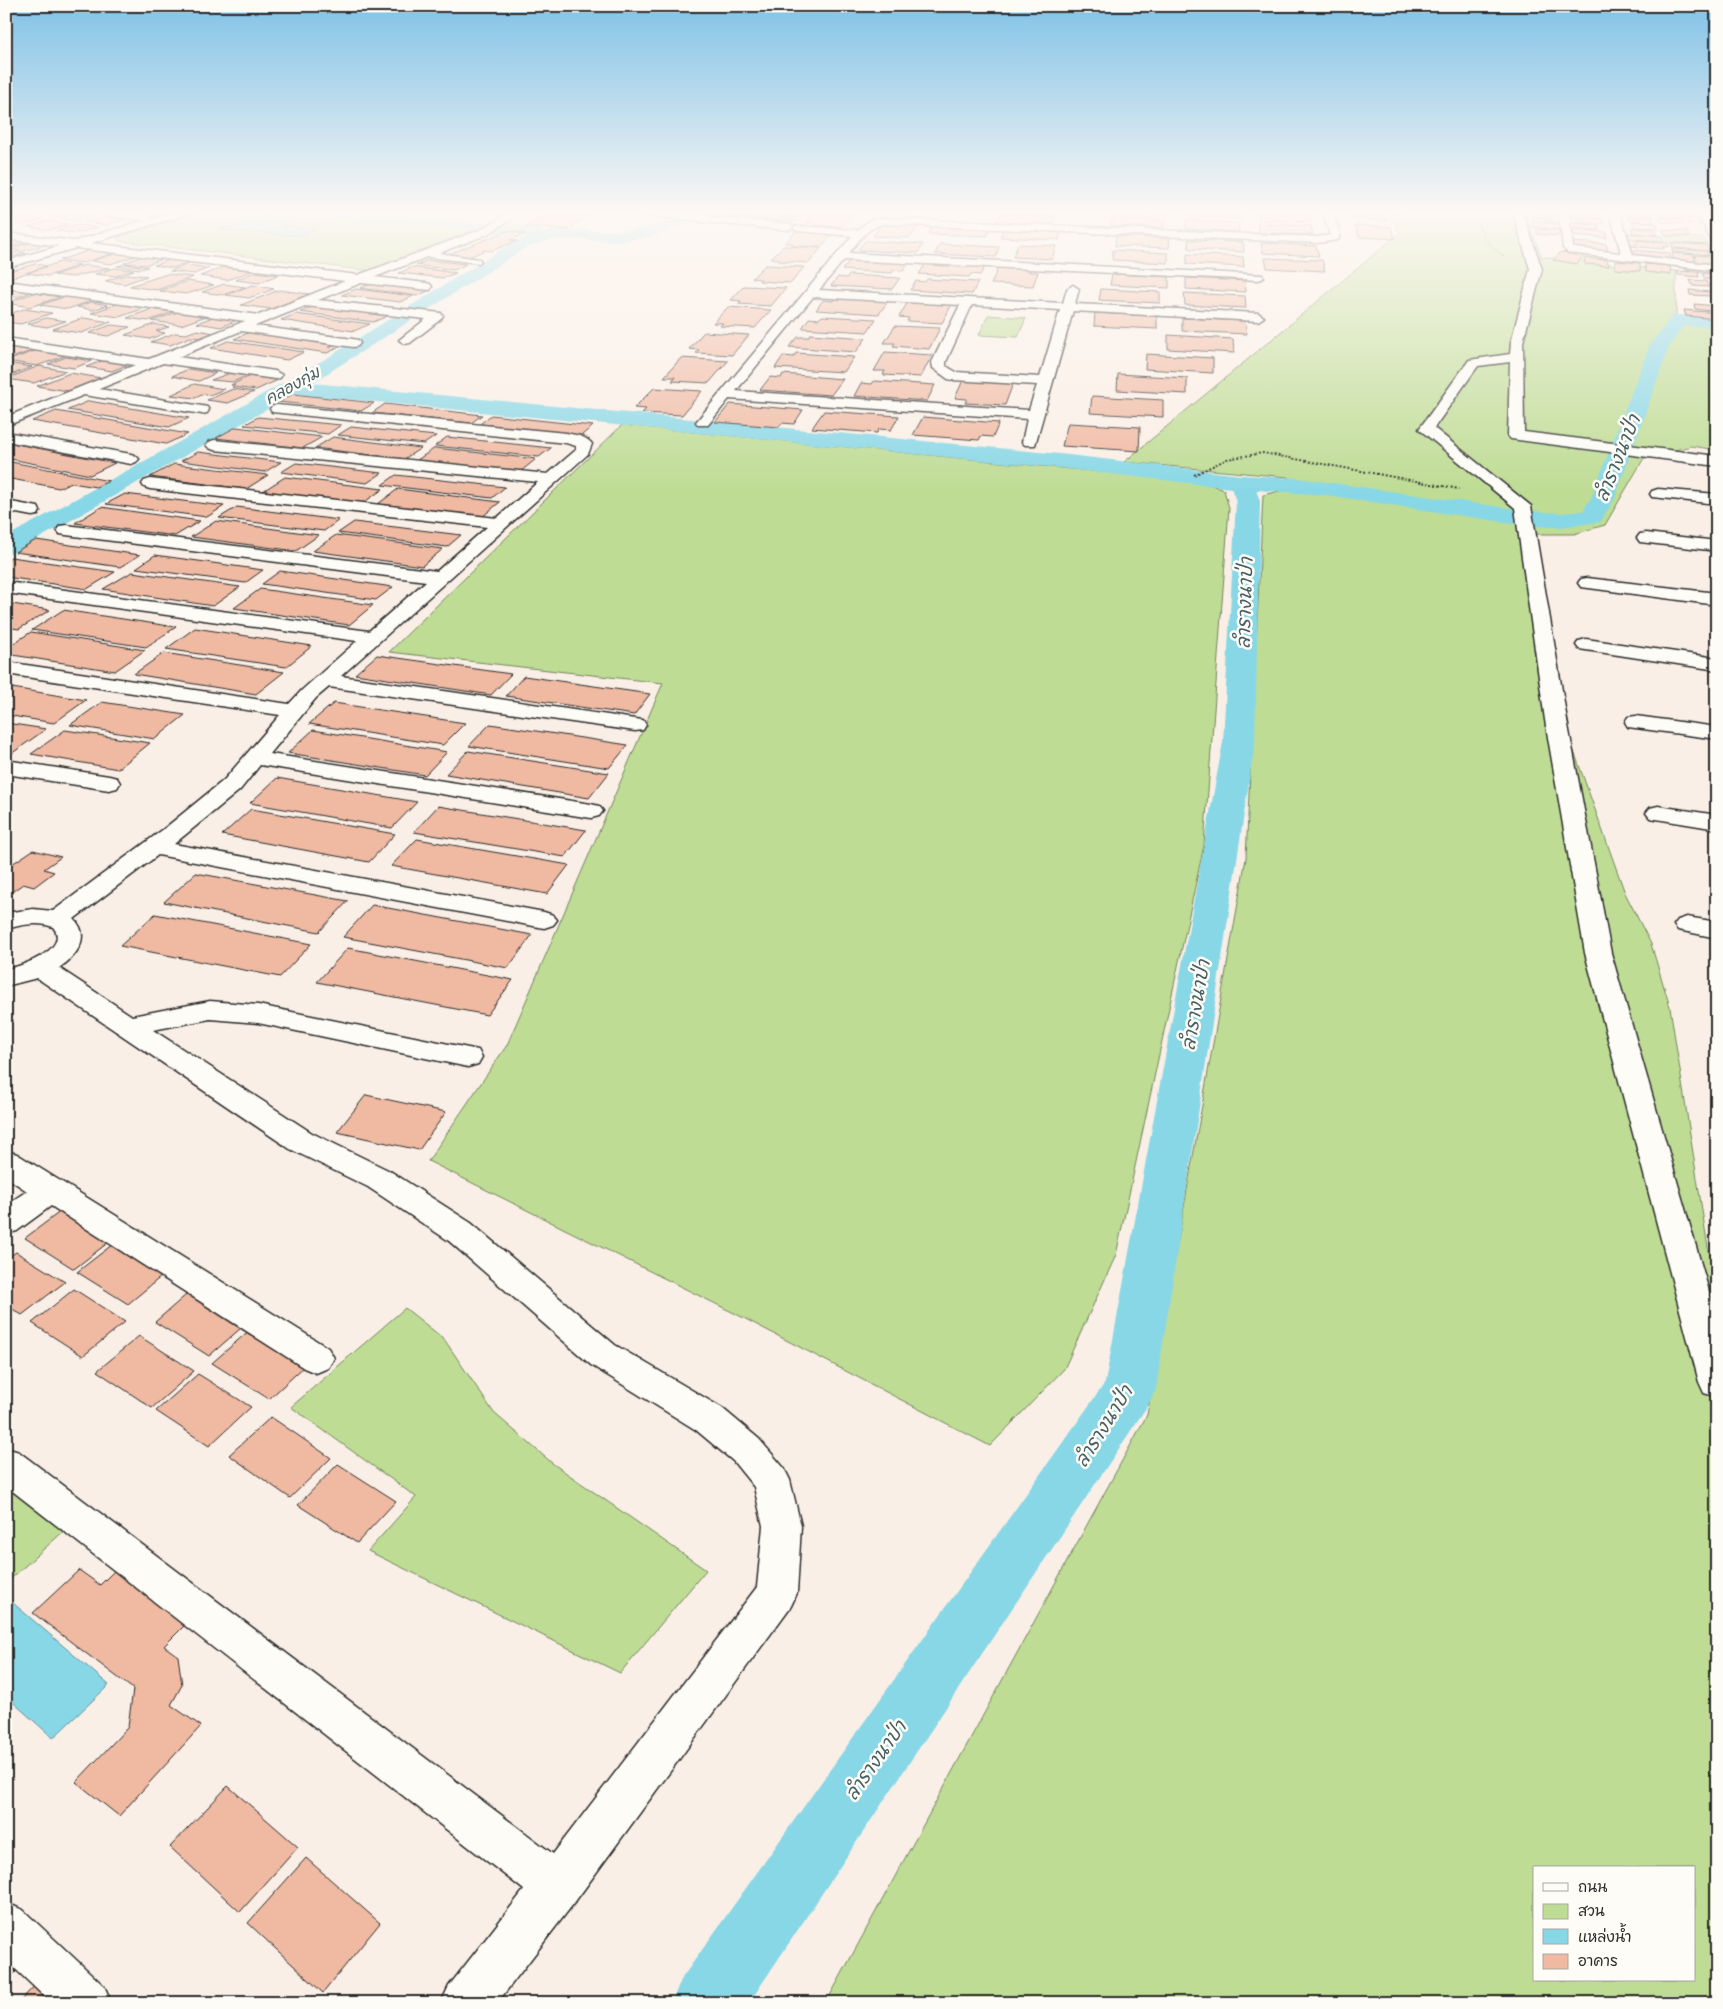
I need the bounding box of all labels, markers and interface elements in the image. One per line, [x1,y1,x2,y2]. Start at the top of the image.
water label: คลองกุ่ม [261,361,325,411]
water label: ลำรางนาป่า [1590,410,1648,506]
water label: ลำรางนาป่า [1231,555,1260,649]
water label: ลำรางนาป่า [1176,956,1217,1052]
water label: ลำรางนาป่า [1069,1380,1140,1472]
water label: ลำรางนาป่า [840,1715,914,1806]
legend [1533,1866,1696,1982]
text: ถนน [1578,1878,1607,1898]
text: สวน [1578,1902,1605,1922]
text: แหล่งน้ำ [1578,1923,1632,1948]
text: อาคาร [1578,1952,1618,1972]

